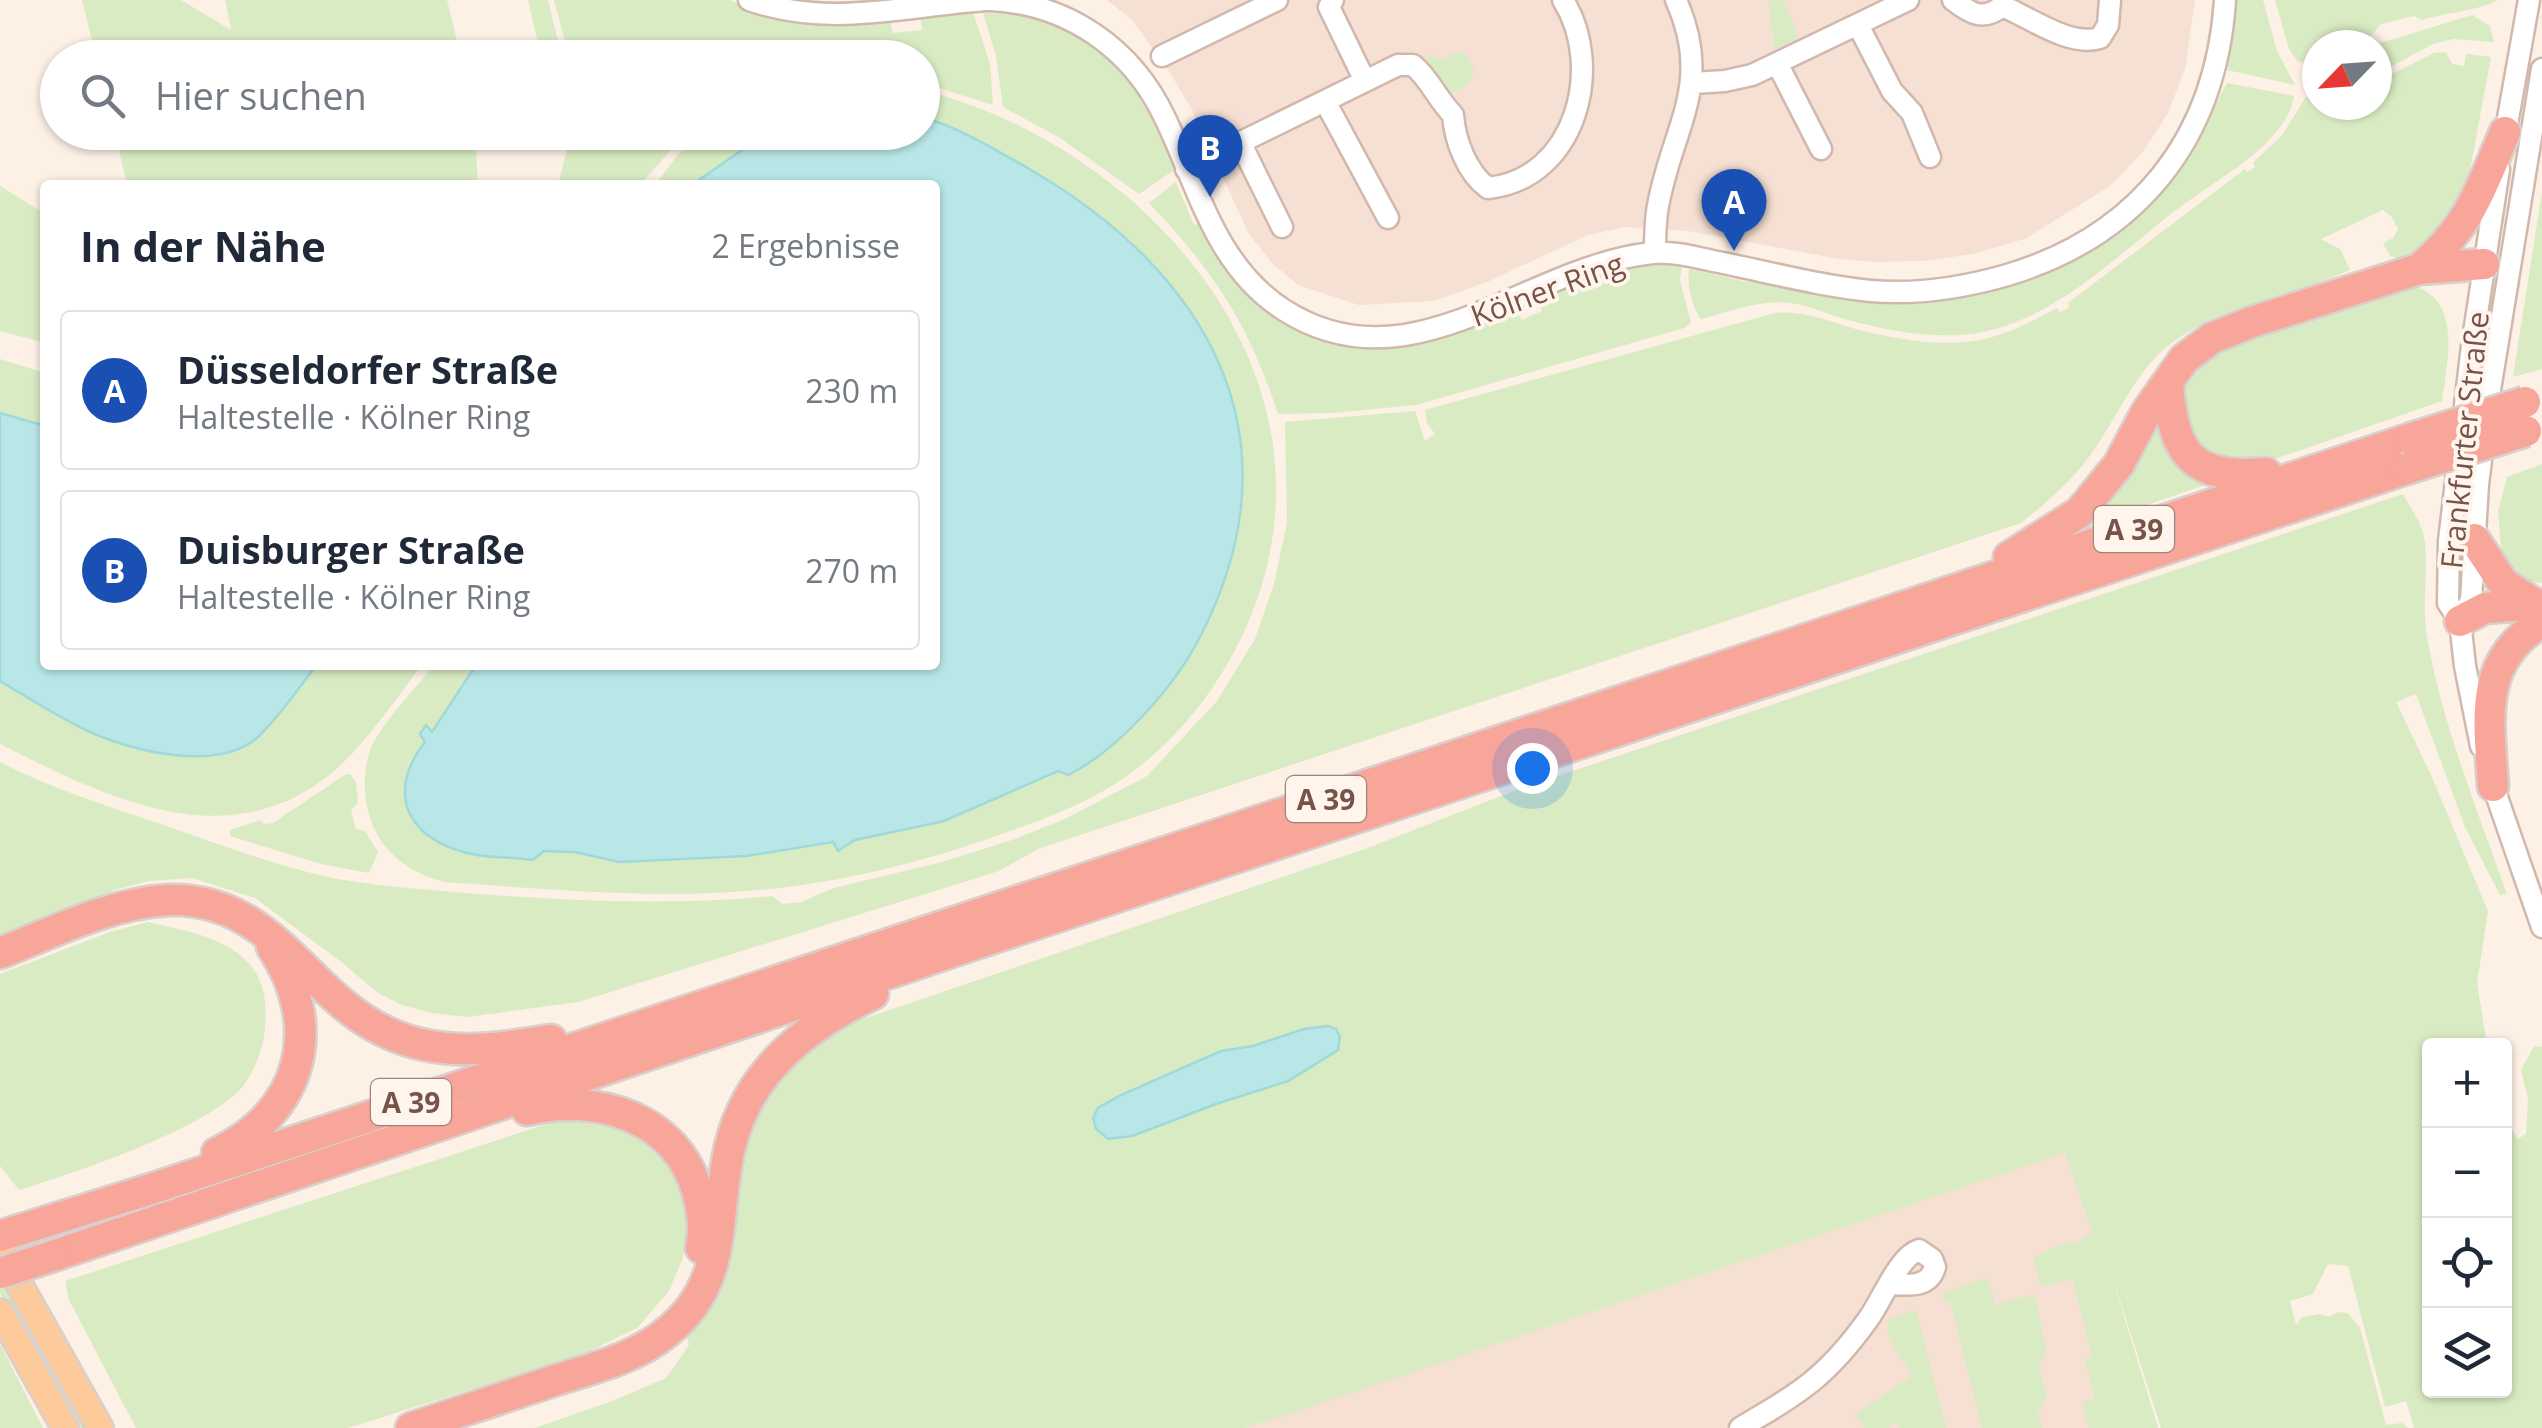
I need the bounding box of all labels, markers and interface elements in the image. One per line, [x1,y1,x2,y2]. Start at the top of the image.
north arrow [2302,30,2392,120]
search box [40,40,940,150]
icon: search [75,68,130,123]
text: Hier suchen [155,69,367,121]
pin: B [1178,114,1242,197]
pin: A [1702,168,1766,251]
text: In der Nähe [80,217,326,274]
text: 2 Ergebnisse [711,224,900,267]
street label: Kölner Ring [1465,242,1629,336]
street label: Frankfurter Straße [2430,309,2498,571]
text: Düsseldorfer Straße [177,343,558,395]
text: A [103,369,126,412]
text: 230 m [805,369,898,412]
text: Haltestelle · Kölner Ring [177,395,530,438]
road number: A 39 [2094,506,2174,552]
text: Duisburger Straße [177,523,525,575]
text: B [104,549,125,592]
text: 270 m [805,549,898,592]
text: Haltestelle · Kölner Ring [177,575,530,618]
your location [1507,743,1558,794]
road number: A 39 [1286,776,1366,822]
map controls [2422,1038,2512,1398]
button: + [2422,1038,2512,1128]
road number: A 39 [371,1079,451,1125]
button: − [2422,1128,2512,1218]
button: locate [2422,1218,2512,1308]
button: layers [2422,1308,2512,1398]

